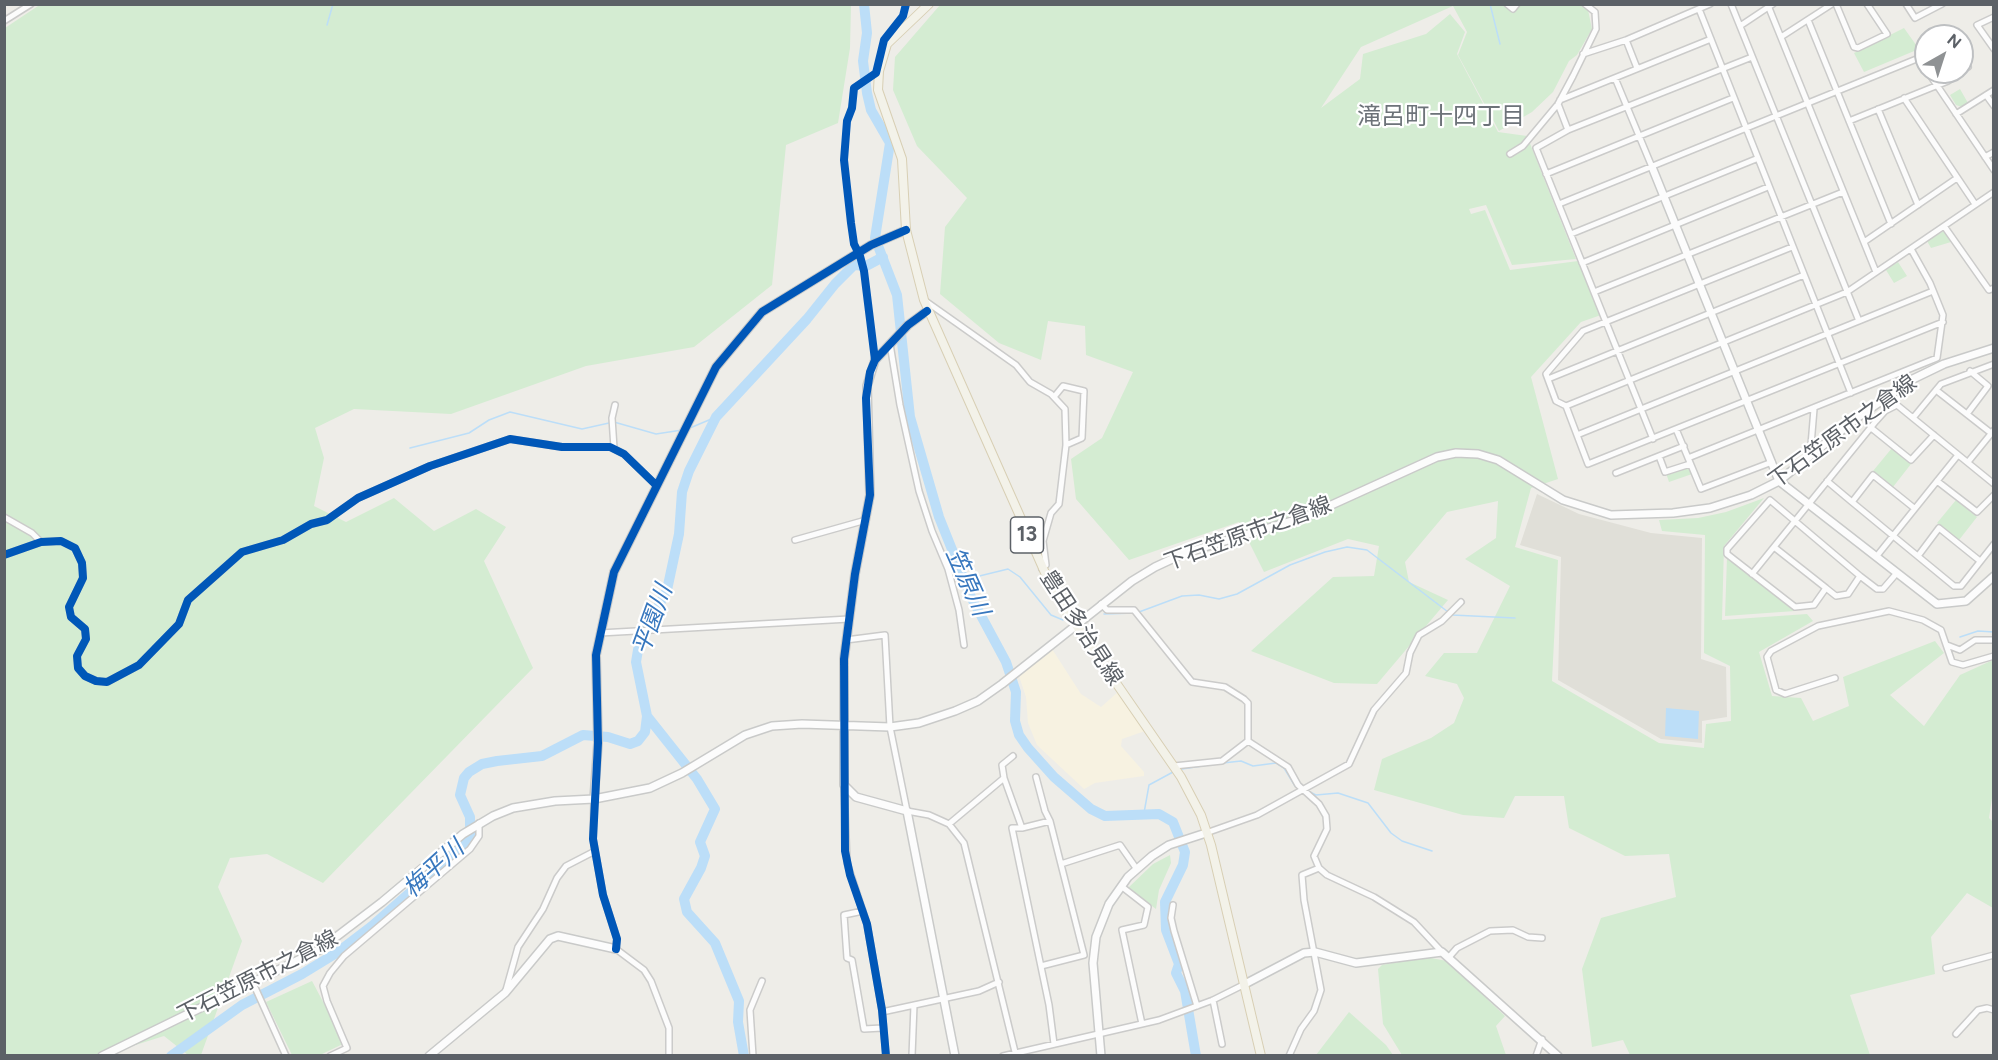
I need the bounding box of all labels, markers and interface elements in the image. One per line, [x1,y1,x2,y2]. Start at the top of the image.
north arrow [1914,24,1974,84]
text: N [1944,30,1965,52]
district label: 滝呂町十四丁目 [1357,103,1525,131]
street label: 下石笠原市之倉線 [1764,370,1922,494]
street label: 下石笠原市之倉線 [1161,491,1335,577]
road number: 13 [1010,517,1044,553]
water label: 笠原川 [939,543,995,621]
street label: 豊田多治見線 [1034,565,1128,691]
water label: 平園川 [627,581,679,659]
water label: 梅平川 [398,834,470,904]
street label: 下石笠原市之倉線 [174,925,342,1029]

